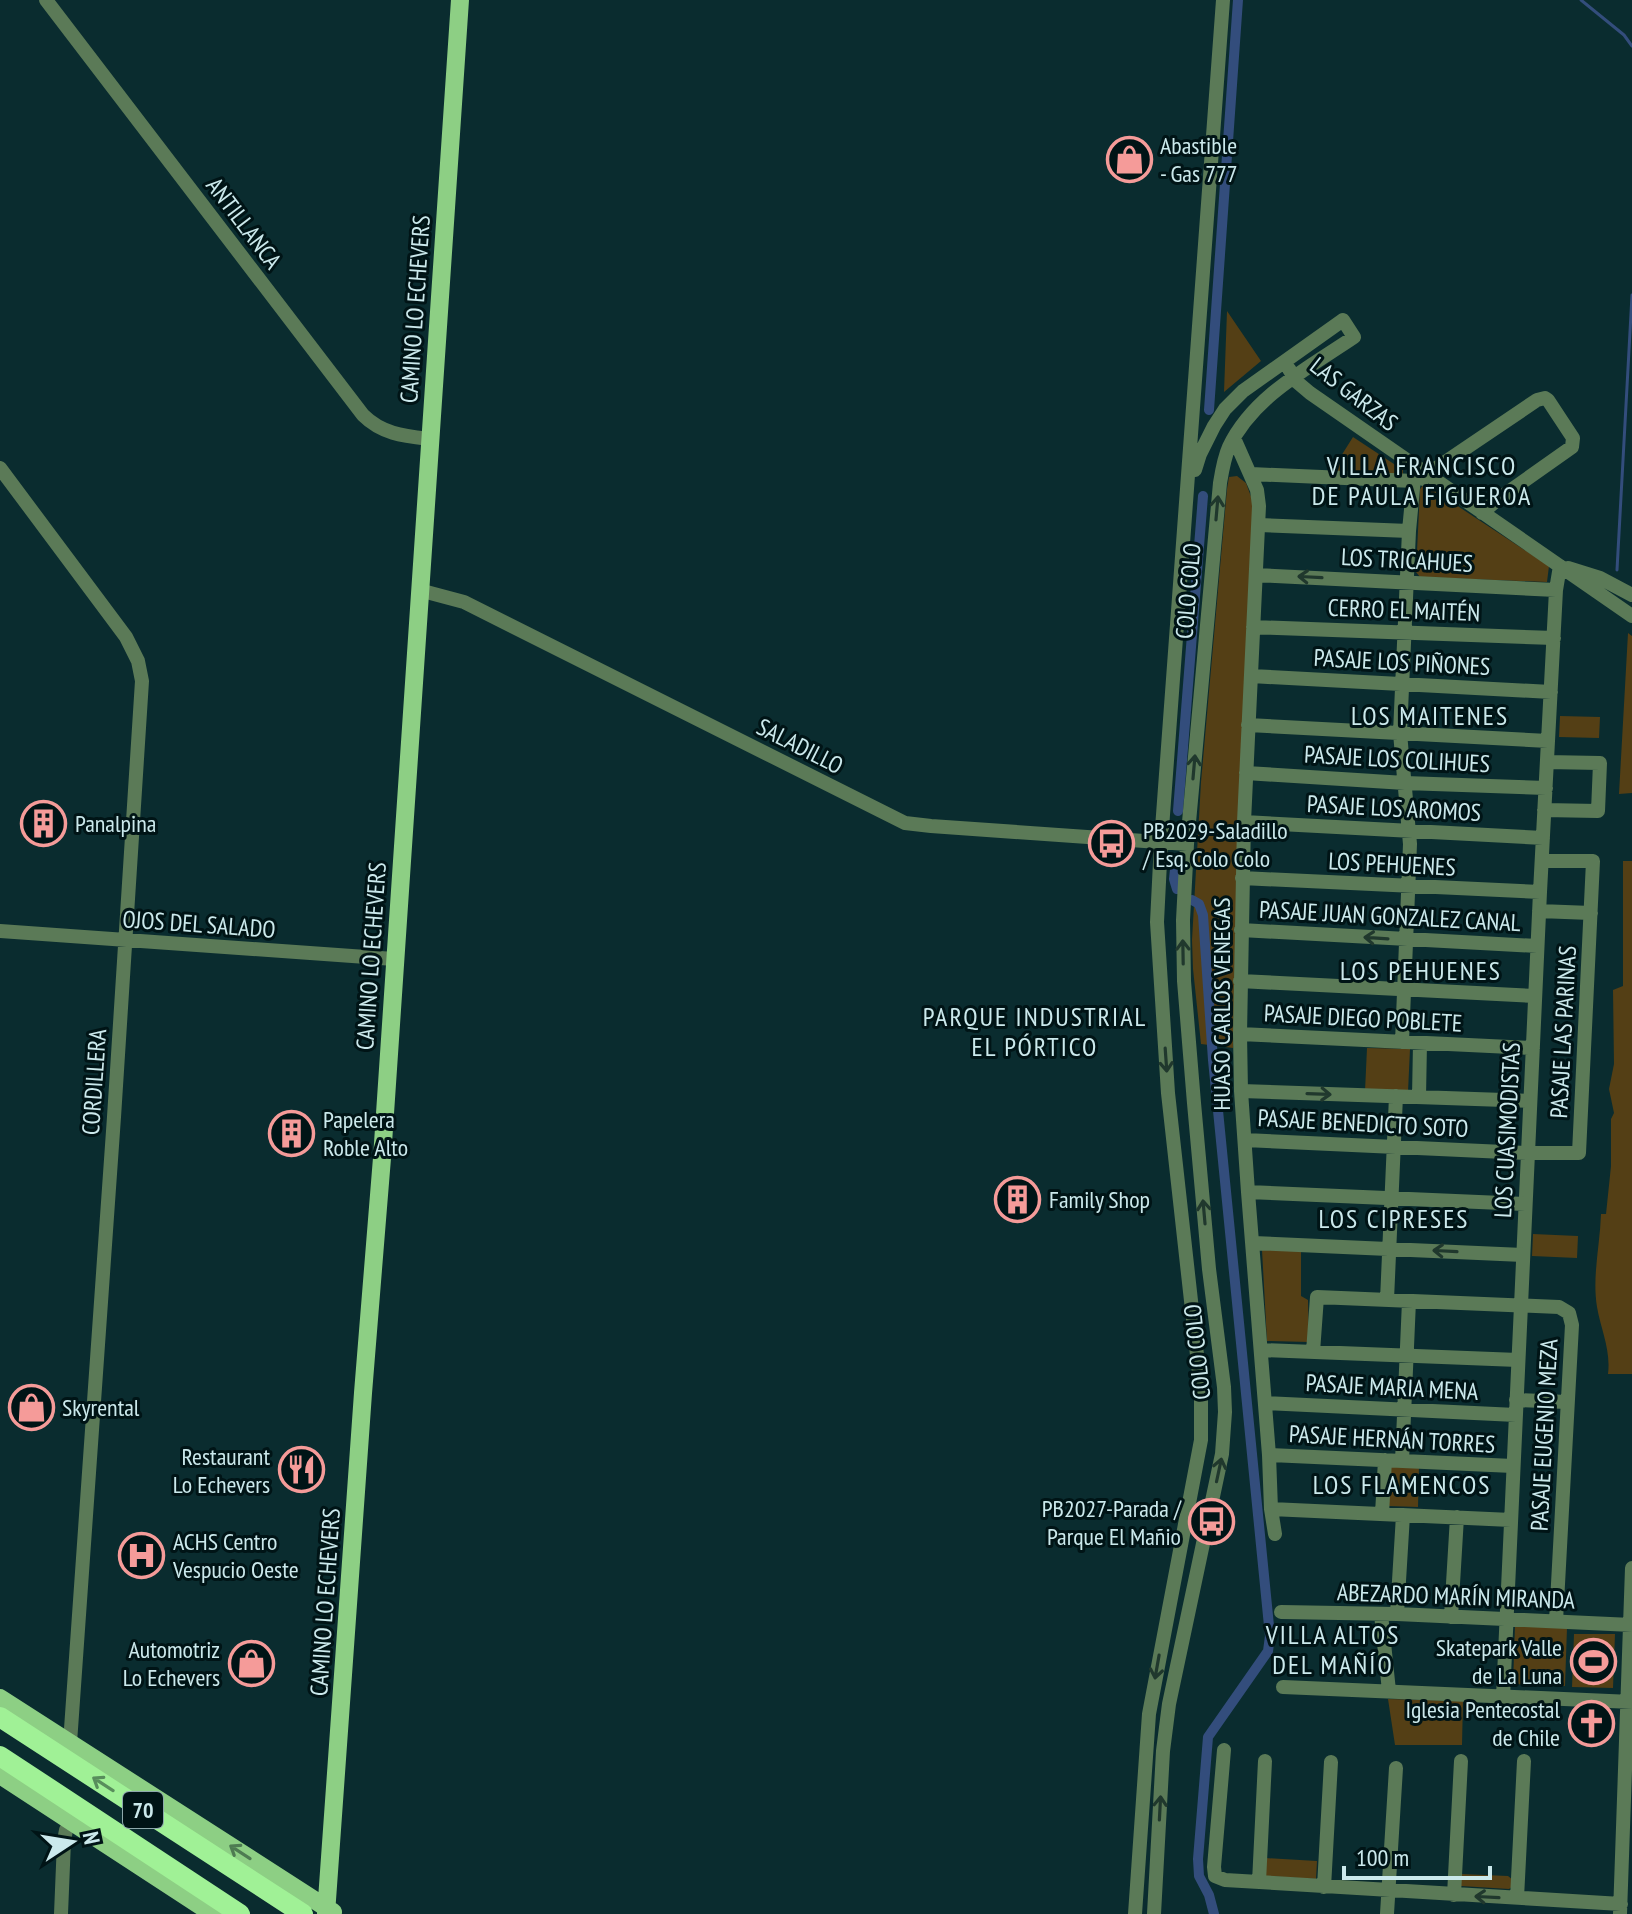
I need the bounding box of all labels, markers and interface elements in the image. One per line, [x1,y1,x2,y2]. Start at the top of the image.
place label: Abastible - Gas 777 [1160,130,1238,189]
shop icon: Abastible - Gas 777 [1105,135,1153,183]
street label: ANTILLANCA [200,171,289,275]
street label: CAMINO LO ECHEVERS [393,214,437,404]
street label: LAS GARZAS [1304,350,1404,438]
district label: VILLA FRANCISCO DE PAULA FIGUEROA [1312,449,1532,512]
one-way arrow [1210,495,1225,522]
street label: LOS TRICAHUES [1340,541,1474,579]
street label: COLO COLO [1168,542,1208,640]
one-way arrow [1297,570,1324,585]
street label: CERRO EL MAITÉN [1327,592,1481,628]
street label: PASAJE LOS PIÑONES [1313,642,1491,682]
district label: LOS MAITENES [1351,699,1509,732]
street label: SALADILLO [752,711,848,781]
street label: PASAJE LOS COLIHUES [1303,739,1491,779]
one-way arrow [1187,754,1202,781]
street label: PASAJE LOS AROMOS [1306,788,1482,828]
building icon: Panalpina [20,799,68,847]
place label: Panalpina [75,808,156,839]
place label: PB2029-Saladillo / Esq. Colo Colo [1142,815,1288,874]
bus stop icon: PB2029-Saladillo / Esq. Colo Colo [1088,820,1136,868]
street label: LOS PEHUENES [1328,845,1456,883]
street label: CAMINO LO ECHEVERS [349,861,393,1051]
street label: PASAJE JUAN GONZALEZ CANAL [1258,894,1522,938]
street label: HUASO CARLOS VENEGAS [1206,897,1237,1111]
street label: OJOS DEL SALADO [121,903,277,945]
one-way arrow [1363,931,1390,946]
one-way arrow [1176,939,1191,966]
street label: PASAJE LAS PARINAS [1543,945,1583,1119]
district label: LOS PEHUENES [1340,954,1502,987]
street label: PASAJE DIEGO POBLETE [1263,997,1463,1039]
district label: PARQUE INDUSTRIAL EL PÓRTICO [923,1000,1147,1063]
street label: CORDILLERA [75,1027,113,1136]
street label: LOS CUASIMODISTAS [1487,1041,1527,1219]
one-way arrow [1159,1046,1174,1073]
one-way arrow [1305,1086,1332,1101]
street label: PASAJE BENEDICTO SOTO [1257,1102,1469,1144]
place label: Papelera Roble Alto [323,1104,408,1163]
building icon: Papelera Roble Alto [268,1109,316,1157]
building icon: Family Shop [994,1175,1042,1223]
place label: Family Shop [1049,1184,1150,1215]
one-way arrow [1196,1199,1211,1225]
district label: LOS CIPRESES [1319,1202,1469,1235]
one-way arrow [1432,1244,1459,1259]
street label: COLO COLO [1177,1303,1217,1401]
street label: PASAJE EUGENIO MEZA [1523,1337,1565,1532]
street label: PASAJE MARIA MENA [1305,1367,1480,1407]
shop icon: Skyrental [7,1383,55,1431]
place label: Skyrental [62,1392,140,1423]
street label: PASAJE HERNÁN TORRES [1288,1418,1496,1460]
place label: Restaurant Lo Echevers [173,1441,270,1500]
restaurant icon: Restaurant Lo Echevers [277,1446,325,1494]
one-way arrow [1212,1458,1227,1483]
district label: LOS FLAMENCOS [1313,1468,1491,1501]
place label: PB2027-Parada / Parque El Mañio [1042,1493,1182,1552]
bus stop icon: PB2027-Parada / Parque El Mañio [1188,1498,1236,1546]
street label: CAMINO LO ECHEVERS [303,1507,347,1697]
place label: ACHS Centro Vespucio Oeste [172,1526,299,1585]
hospital icon: ACHS Centro Vespucio Oeste [118,1531,166,1579]
street label: ABEZARDO MARÍN MIRANDA [1336,1576,1576,1616]
district label: VILLA ALTOS DEL MAÑÍO [1265,1618,1400,1681]
place label: Skatepark Valle de La Luna [1436,1632,1562,1691]
place label: Automotriz Lo Echevers [123,1634,220,1693]
sports icon: Skatepark Valle de La Luna [1569,1637,1617,1685]
shop icon: Automotriz Lo Echevers [227,1639,275,1687]
one-way arrow [1149,1654,1164,1679]
place label: Iglesia Pentecostal de Chile [1405,1694,1560,1753]
church icon: Iglesia Pentecostal de Chile [1567,1699,1615,1747]
one-way arrow [92,1775,115,1791]
road number: 70 [123,1792,163,1828]
one-way arrow [1153,1795,1168,1822]
north arrow [32,1802,112,1882]
text: N [77,1829,106,1847]
scale bar [1344,1830,1490,1880]
text: 100 m [1356,1842,1409,1873]
one-way arrow [229,1844,252,1860]
one-way arrow [1474,1889,1501,1904]

